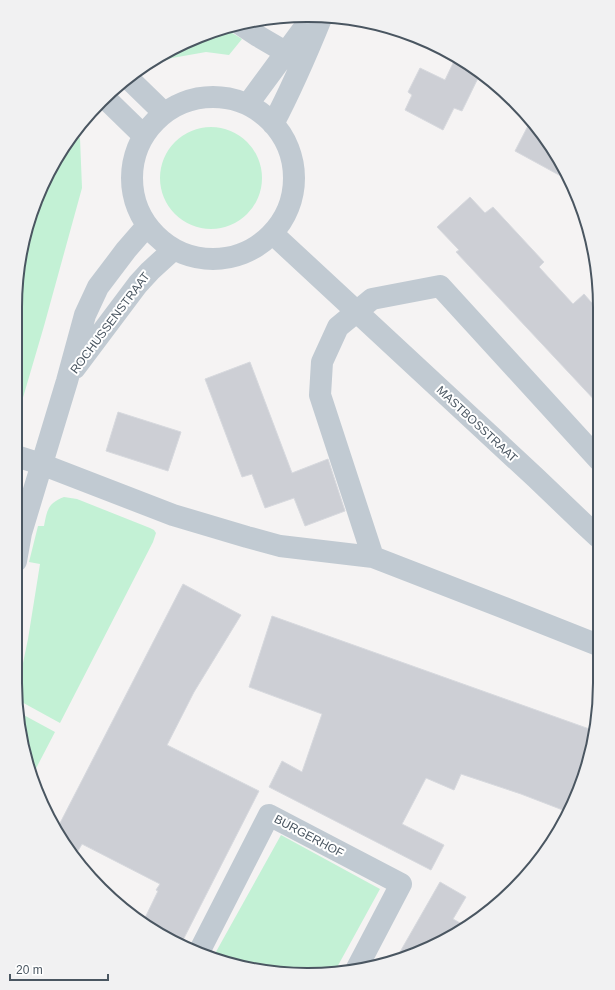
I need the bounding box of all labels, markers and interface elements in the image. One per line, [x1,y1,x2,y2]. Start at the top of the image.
street label: ROCHUSSENSTRAAT [67,269,153,376]
street label: MASTBOSSTRAAT [434,383,521,465]
street label: BURGERHOF [272,812,346,860]
scale bar [10,956,108,982]
text: 20 m [16,963,43,977]

